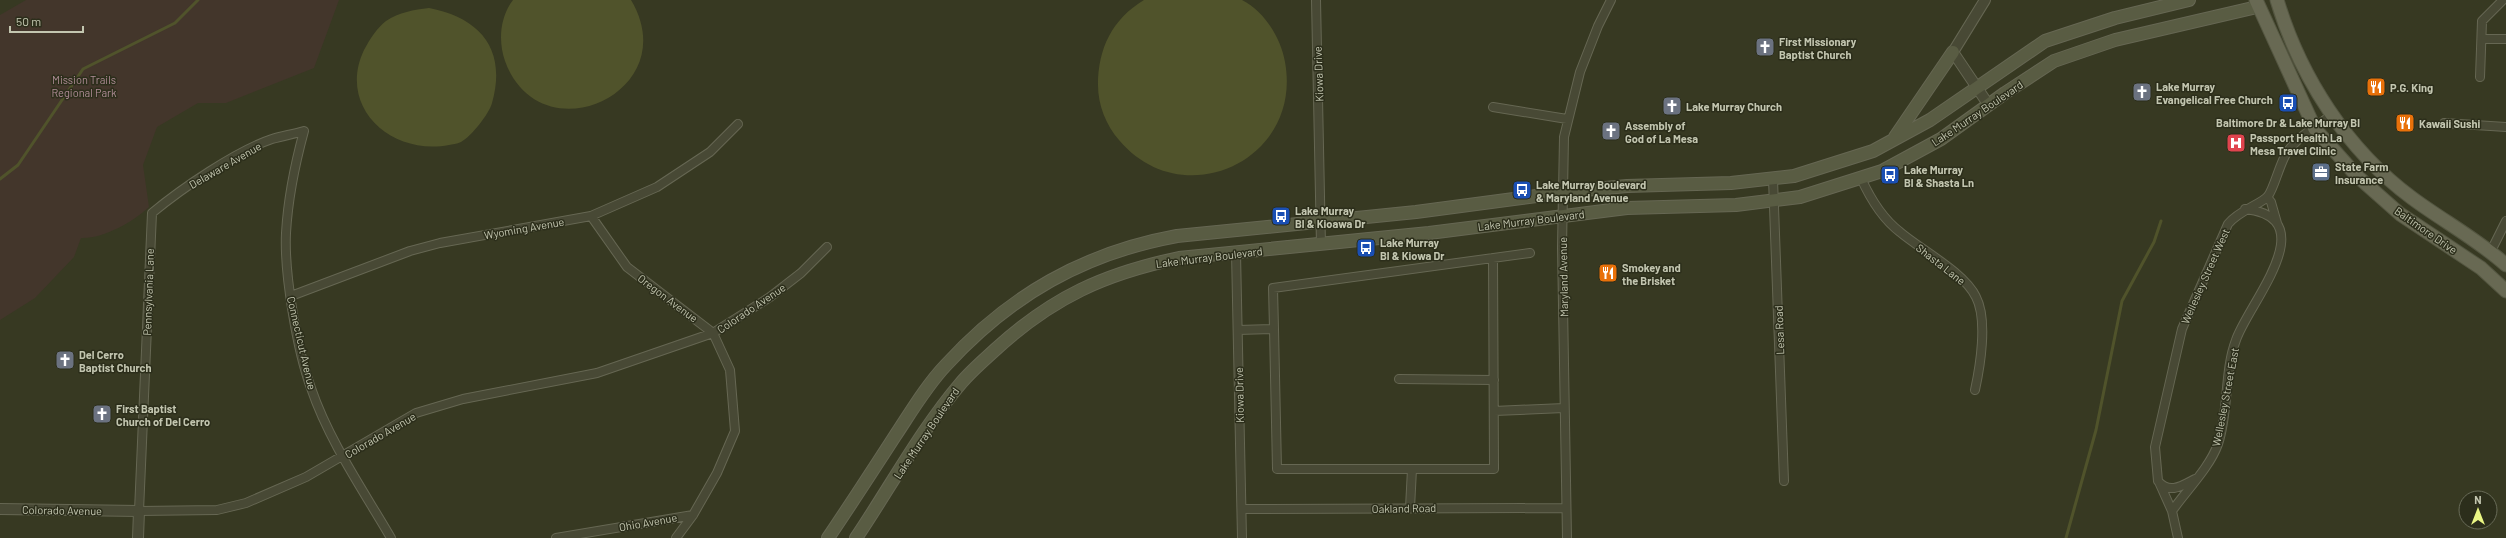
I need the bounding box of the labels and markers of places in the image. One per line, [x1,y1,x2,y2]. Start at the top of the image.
place label: First Missionary Baptist Church [1779,35,1857,61]
church icon: First Missionary Baptist Church [1754,36,1776,58]
restaurant icon: P.G. King [2365,76,2387,98]
place label: Lake Murray Evangelical Free Church [2156,80,2273,106]
church icon: Lake Murray Evangelical Free Church [2131,81,2153,103]
place label: P.G. King [2390,81,2433,94]
bus stop icon: Baltimore Dr & Lake Murray Bl [2277,92,2299,114]
church icon: Lake Murray Church [1661,95,1683,117]
place label: Lake Murray Church [1686,100,1782,113]
restaurant icon: Kawaii Sushi [2394,112,2416,134]
place label: Baltimore Dr & Lake Murray Bl [2216,116,2360,129]
place label: Kawaii Sushi [2419,117,2481,130]
place label: Assembly of God of La Mesa [1625,119,1698,145]
church icon: Assembly of God of La Mesa [1600,120,1622,142]
place label: Passport Health La Mesa Travel Clinic [2250,131,2342,157]
hospital icon: Passport Health La Mesa Travel Clinic [2225,132,2247,154]
place label: State Farm Insurance [2335,160,2389,186]
office icon: State Farm Insurance [2310,161,2332,183]
place label: Lake Murray Bl & Shasta Ln [1904,163,1974,189]
bus stop icon: Lake Murray Bl & Shasta Ln [1879,164,1901,186]
place label: Lake Murray Boulevard & Maryland Avenue [1536,178,1646,204]
bus stop icon: Lake Murray Boulevard & Maryland Avenue [1511,179,1533,201]
place label: Lake Murray Bl & Kioawa Dr [1295,204,1366,230]
bus stop icon: Lake Murray Bl & Kioawa Dr [1270,205,1292,227]
place label: Lake Murray Bl & Kiowa Dr [1380,236,1445,262]
bus stop icon: Lake Murray Bl & Kiowa Dr [1355,237,1377,259]
place label: Smokey and the Brisket [1622,261,1681,287]
restaurant icon: Smokey and the Brisket [1597,262,1619,284]
place label: Del Cerro Baptist Church [79,348,151,374]
church icon: Del Cerro Baptist Church [54,349,76,371]
place label: First Baptist Church of Del Cerro [116,402,210,428]
church icon: First Baptist Church of Del Cerro [91,403,113,425]

